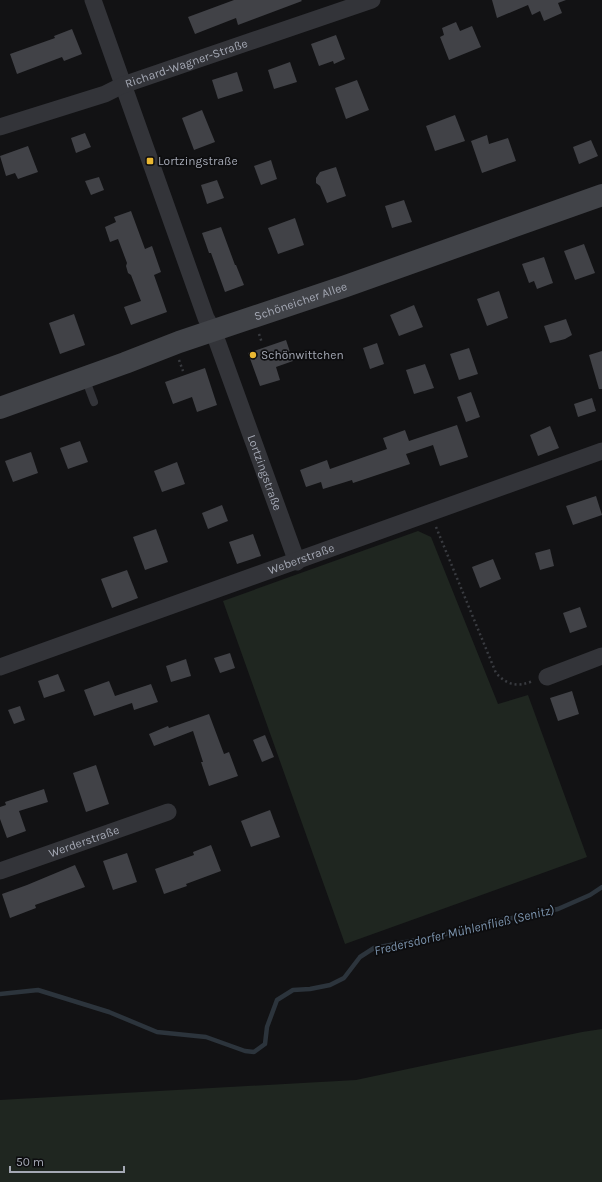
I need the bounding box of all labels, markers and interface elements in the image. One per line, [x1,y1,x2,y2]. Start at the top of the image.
street label: Richard-Wagner-Straße [123,36,249,91]
place label: Lortzingstraße [158,154,238,168]
marker: Lortzingstraße [145,156,155,166]
street label: Schöneicher Allee [252,279,349,323]
place label: Schönwittchen [261,348,344,362]
marker: Schönwittchen [248,350,258,360]
street label: Lortzingstraße [244,433,285,512]
street label: Weberstraße [266,541,336,577]
street label: Werderstraße [47,823,121,860]
water label: Fredersdorfer Mühlenfließ (Senitz) [372,902,556,958]
scale bar [10,1148,124,1174]
text: 50 m [16,1155,44,1169]

